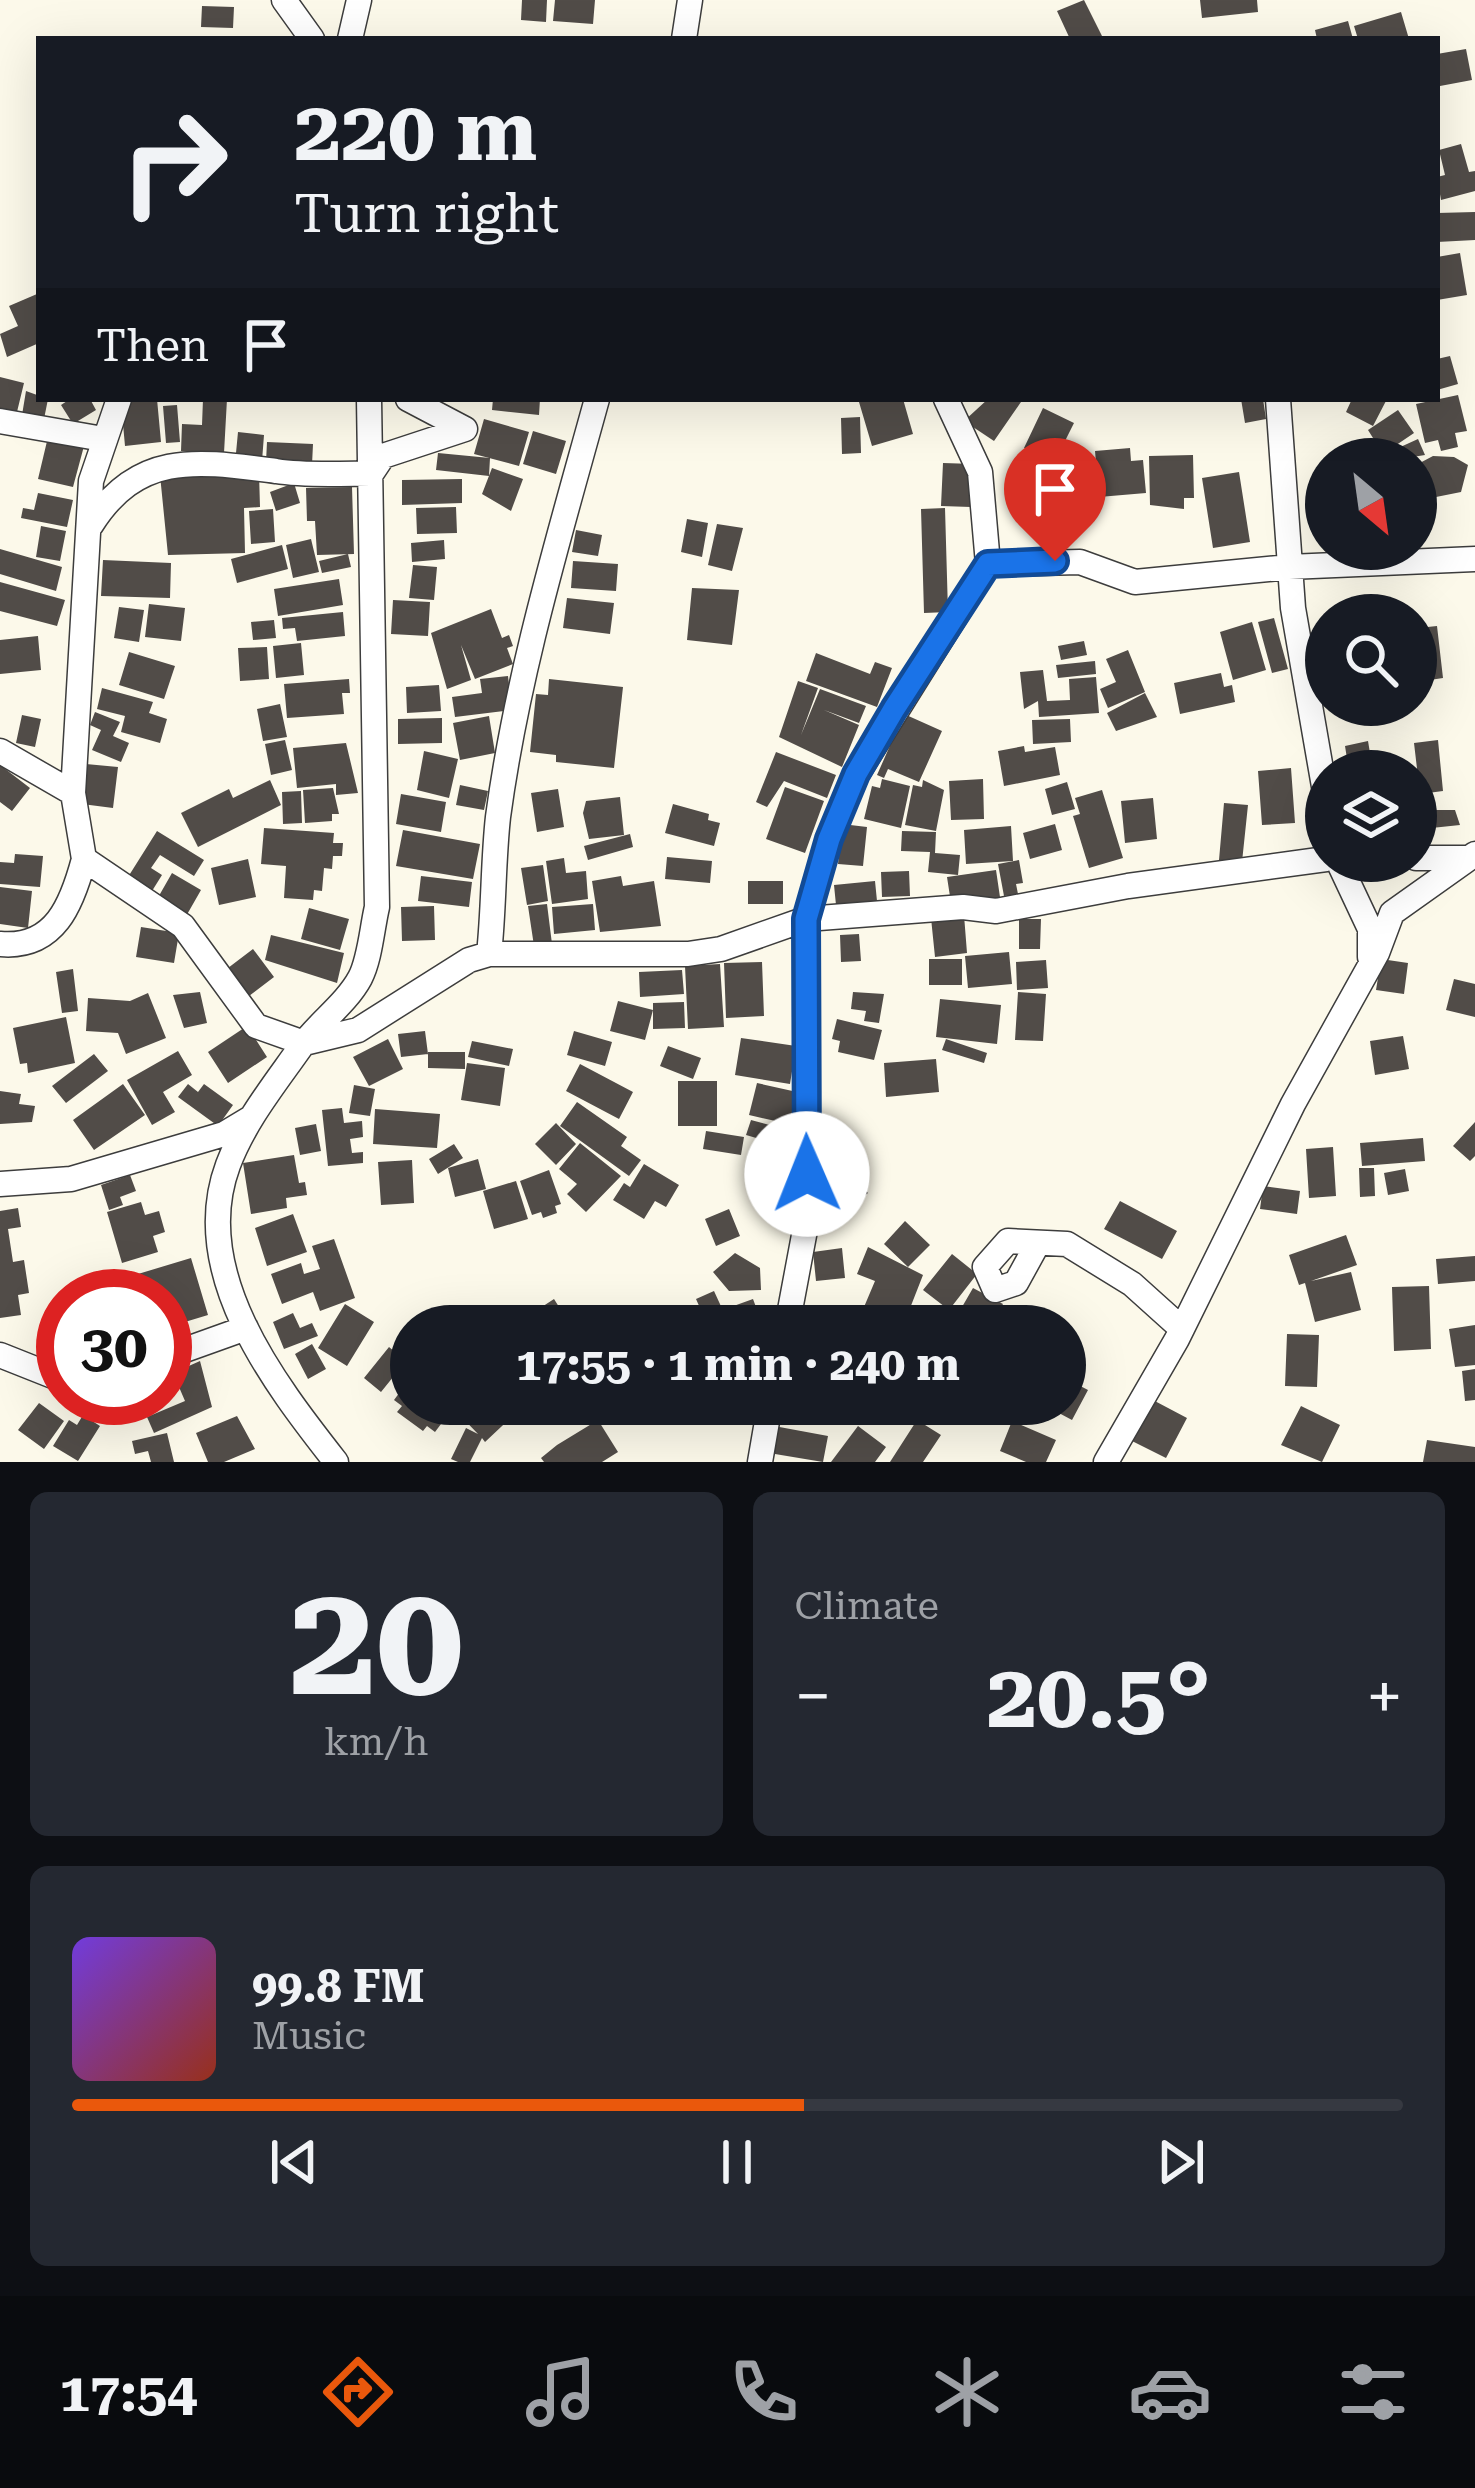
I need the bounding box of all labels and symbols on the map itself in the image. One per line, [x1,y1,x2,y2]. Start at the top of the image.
pin [1004,438,1106,561]
north arrow [1305,438,1437,570]
position arrow [744,1111,870,1237]
speed limit sign: 30 [36,1269,192,1425]

